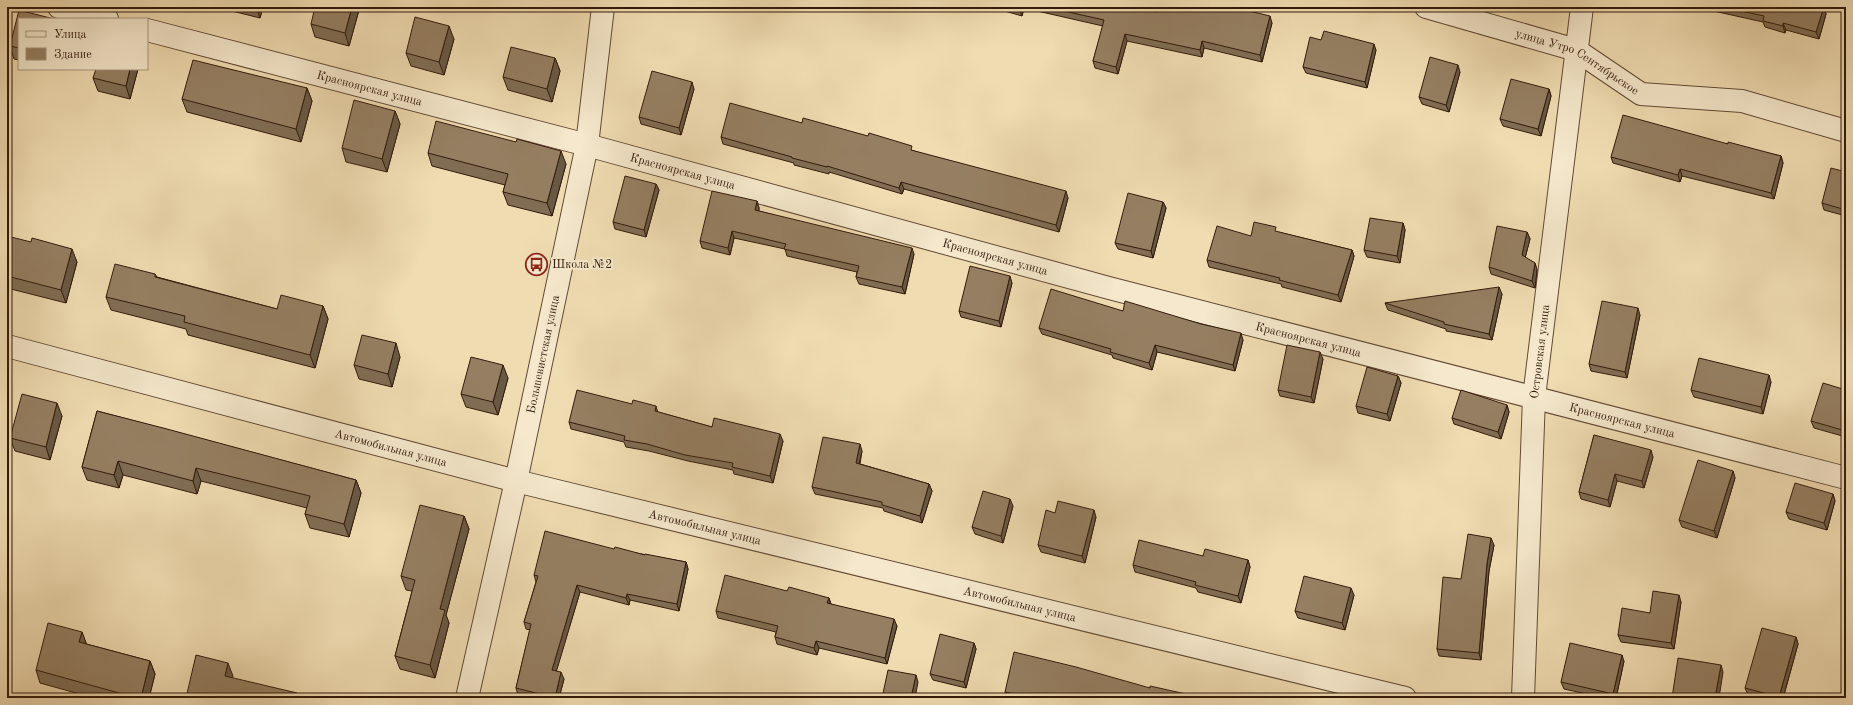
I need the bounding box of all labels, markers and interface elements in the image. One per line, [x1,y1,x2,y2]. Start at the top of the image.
legend [18,18,148,70]
street label: улица Утро Сентябрьское [1514,28,1641,98]
text: Улица [54,29,87,41]
text: Здание [54,49,92,61]
street label: Красноярская улица [315,70,423,109]
street label: Красноярская улица [628,152,737,192]
street label: Красноярская улица [941,238,1049,278]
bus stop icon: Школа №2 [523,251,549,277]
place label: Школа №2 [552,259,612,271]
street label: Большевистская улица [525,294,562,415]
street label: Островская улица [1529,304,1552,399]
street label: Красноярская улица [1254,321,1362,360]
street label: Красноярская улица [1568,402,1676,441]
street label: Автомобильная улица [333,428,448,469]
street label: Автомобильная улица [647,509,762,548]
street label: Автомобильная улица [962,585,1077,624]

